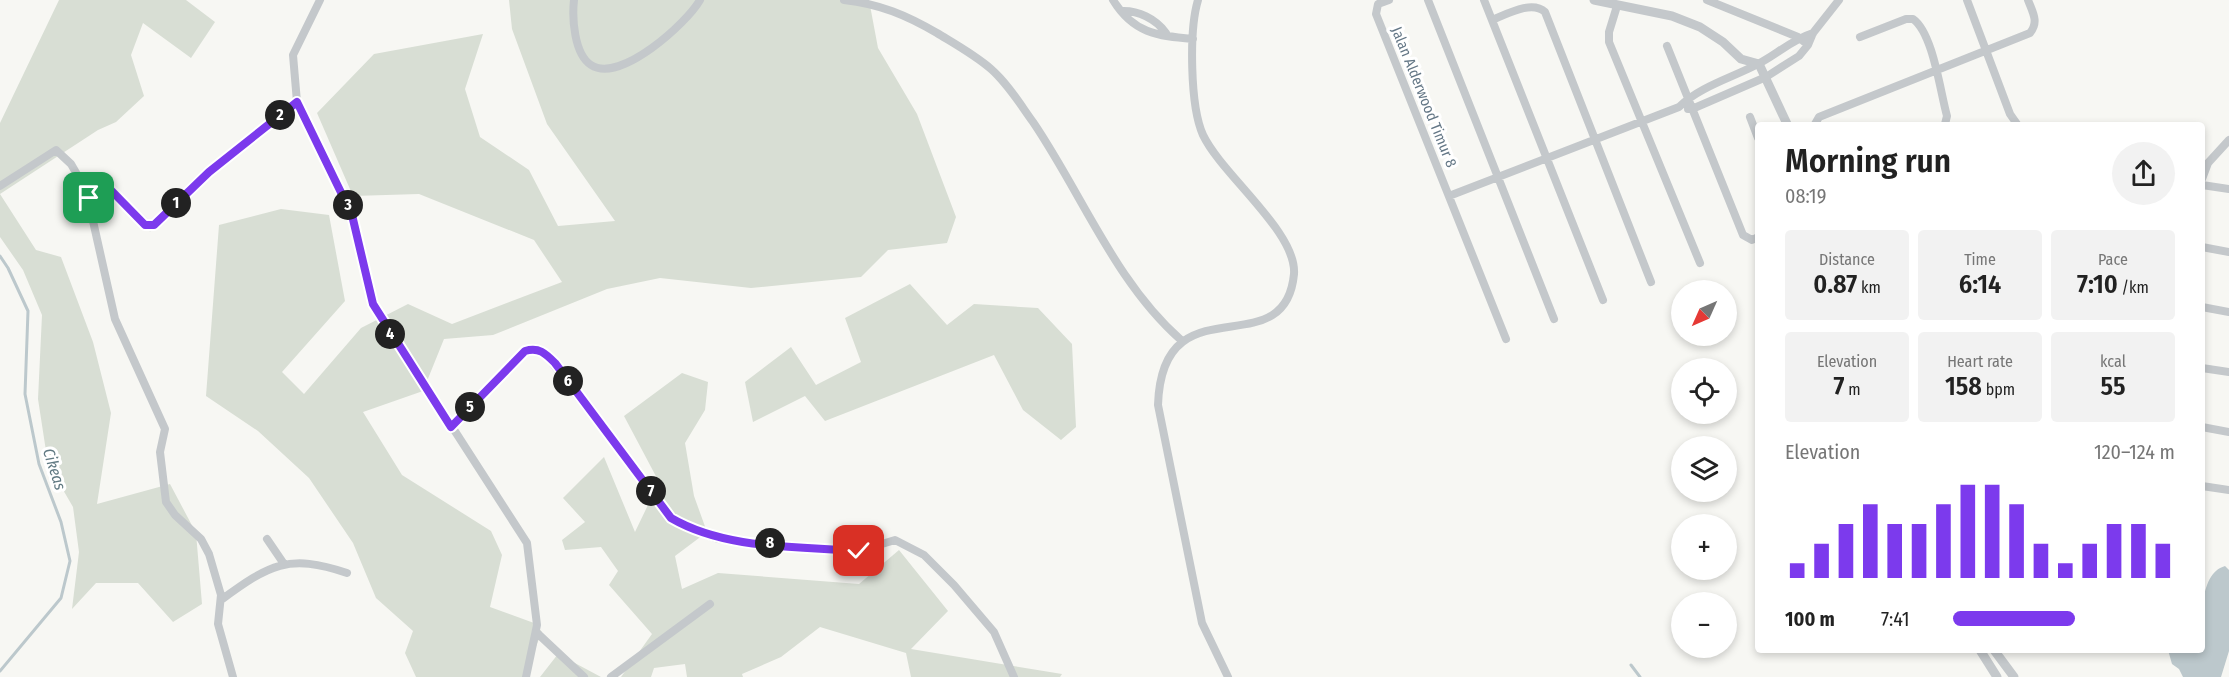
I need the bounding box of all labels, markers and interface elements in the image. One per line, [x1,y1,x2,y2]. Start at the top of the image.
street label: Jalan Alderwood Timur 8 [1388,24,1460,170]
pin: 2 [265,100,295,130]
text: 2 [276,105,284,124]
text: Morning run [1785,141,1951,181]
button: share [2112,142,2175,205]
pin [63,172,114,223]
icon: arrive [72,181,105,214]
text: 08:19 [1785,184,1826,208]
pin: 1 [161,188,191,218]
pin: 3 [333,190,363,220]
text: 1 [173,193,179,212]
text: 3 [344,195,352,214]
text: Distance [1819,250,1875,269]
text: Time [1964,250,1996,269]
text: Pace [2098,250,2128,269]
text: 0.87 [1813,269,1857,300]
text: 6:14 [1959,269,2001,300]
text: 7:10 [2077,269,2118,300]
text: km [1857,278,1881,297]
text: /km [2118,278,2149,297]
north arrow [1671,280,1737,346]
map controls [1671,280,1737,658]
pin: 4 [375,319,405,349]
text: 4 [386,324,394,343]
text: Elevation [1817,352,1877,371]
text: Heart rate [1947,352,2013,371]
text: kcal [2100,352,2126,371]
button: locate [1671,358,1737,424]
pin: 6 [553,366,583,396]
text: 6 [564,371,572,390]
text: 7 [1834,371,1844,402]
text: 158 [1945,371,1982,402]
text: 55 [2101,371,2126,402]
text: m [1844,380,1861,399]
text: bpm [1982,380,2015,399]
pin: 5 [455,392,485,422]
text: 5 [466,397,474,416]
button: layers [1671,436,1737,502]
text: Elevation [1785,440,1860,464]
text: 120–124 m [2094,440,2175,464]
water label: Cikeas [39,446,70,493]
pin: 7 [636,476,666,506]
text: 7 [648,481,654,500]
button: + [1671,514,1737,580]
pin [833,525,884,576]
pin: 8 [755,528,785,558]
text: 8 [766,533,774,552]
icon: check [842,534,875,567]
button: − [1671,592,1737,658]
text: 100 m [1785,607,1835,631]
text: 7:41 [1881,607,1910,631]

